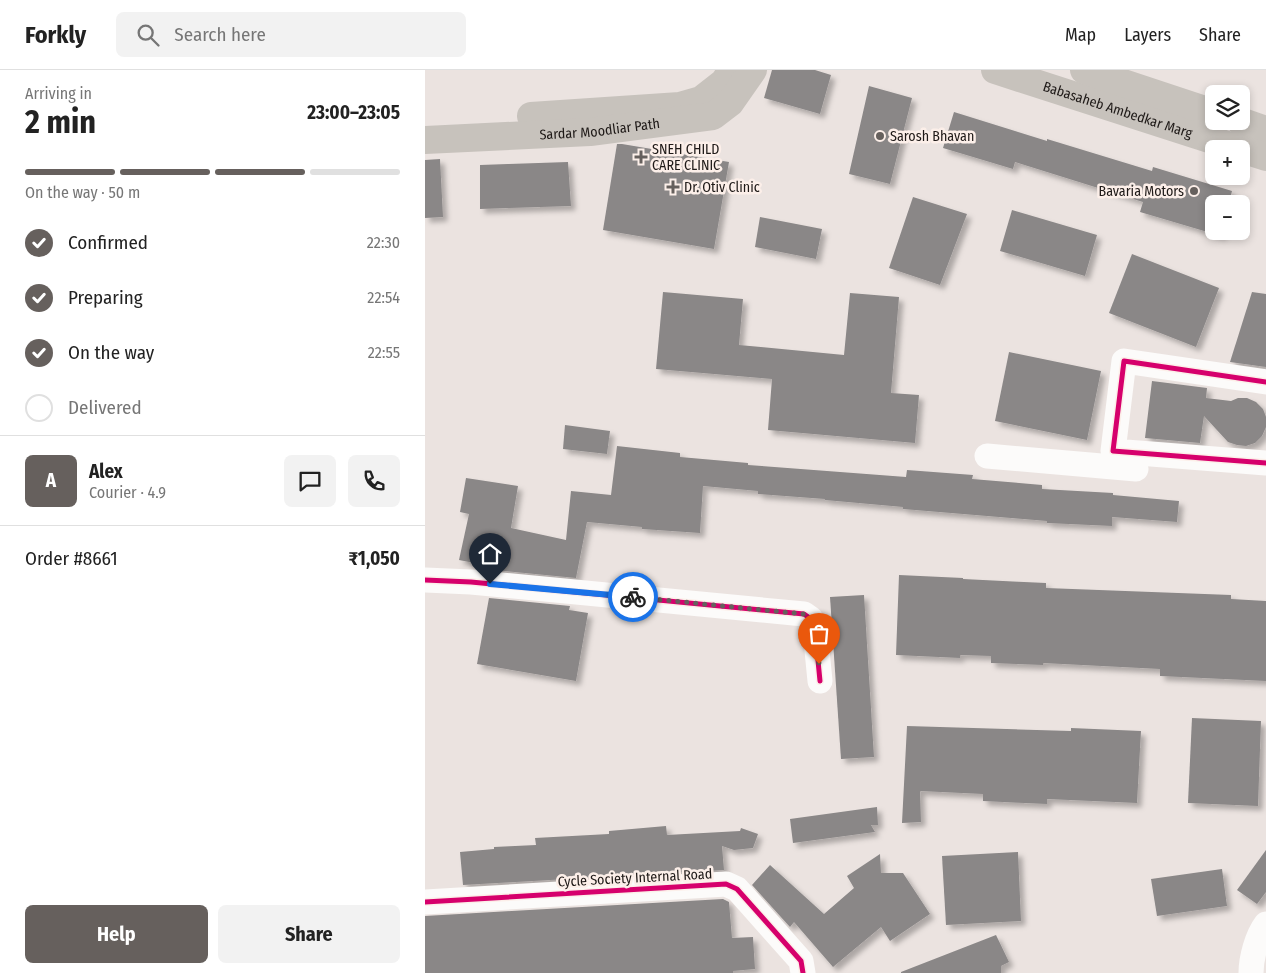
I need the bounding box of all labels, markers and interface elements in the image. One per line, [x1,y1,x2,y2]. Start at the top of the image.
search box [116,12,466,57]
text: Forkly [25,21,86,49]
icon: search [134,21,162,49]
text: Search here [174,23,266,46]
text: Map [1065,24,1096,46]
text: Layers [1124,24,1171,46]
text: Share [1199,24,1241,46]
street label: Babasaheb Ambedkar Marg [1041,78,1195,142]
text: Arriving in [25,84,92,103]
map controls [1205,85,1250,240]
button: layers [1205,85,1250,130]
text: 23:00–23:05 [307,101,400,124]
text: 2 min [25,103,96,141]
street label: Sardar Moodliar Path [539,115,661,143]
place label: Sarosh Bhavan [890,128,974,145]
marker: Sarosh Bhavan [874,130,886,142]
button: + [1205,140,1250,185]
place label: SNEH CHILD CARE CLINIC [652,141,720,174]
marker: SNEH CHILD CARE CLINIC [634,150,648,164]
place label: Dr. Otiv Clinic [684,179,760,196]
marker: Dr. Otiv Clinic [666,180,680,194]
text: On the way · 50 m [25,183,140,202]
place label: Bavaria Motors [1099,183,1184,200]
marker: Bavaria Motors [1188,185,1200,197]
button: − [1205,195,1250,240]
icon: check [25,229,53,257]
text: Confirmed [68,231,148,254]
text: 22:30 [367,233,400,252]
icon: check [25,284,53,312]
text: Preparing [68,286,143,309]
text: 22:54 [367,288,400,307]
icon: check [25,339,53,367]
text: On the way [68,341,154,364]
text: 22:55 [368,343,400,362]
text: Delivered [68,396,142,419]
button: chat [284,455,336,507]
button: phone [348,455,400,507]
text: Alex [89,460,123,483]
text: A [46,469,56,492]
text: Courier · 4.9 [89,483,166,502]
pin [469,533,511,584]
icon: home [476,540,504,568]
text: Order #8661 [25,547,118,570]
text: ₹1,050 [349,547,400,570]
courier [608,572,658,622]
icon: bike [619,583,647,611]
pin [798,613,840,664]
icon: bag [805,620,833,648]
street label: Cycle Society Internal Road [557,865,713,891]
button: Help [25,905,208,963]
button: Share [218,905,400,963]

